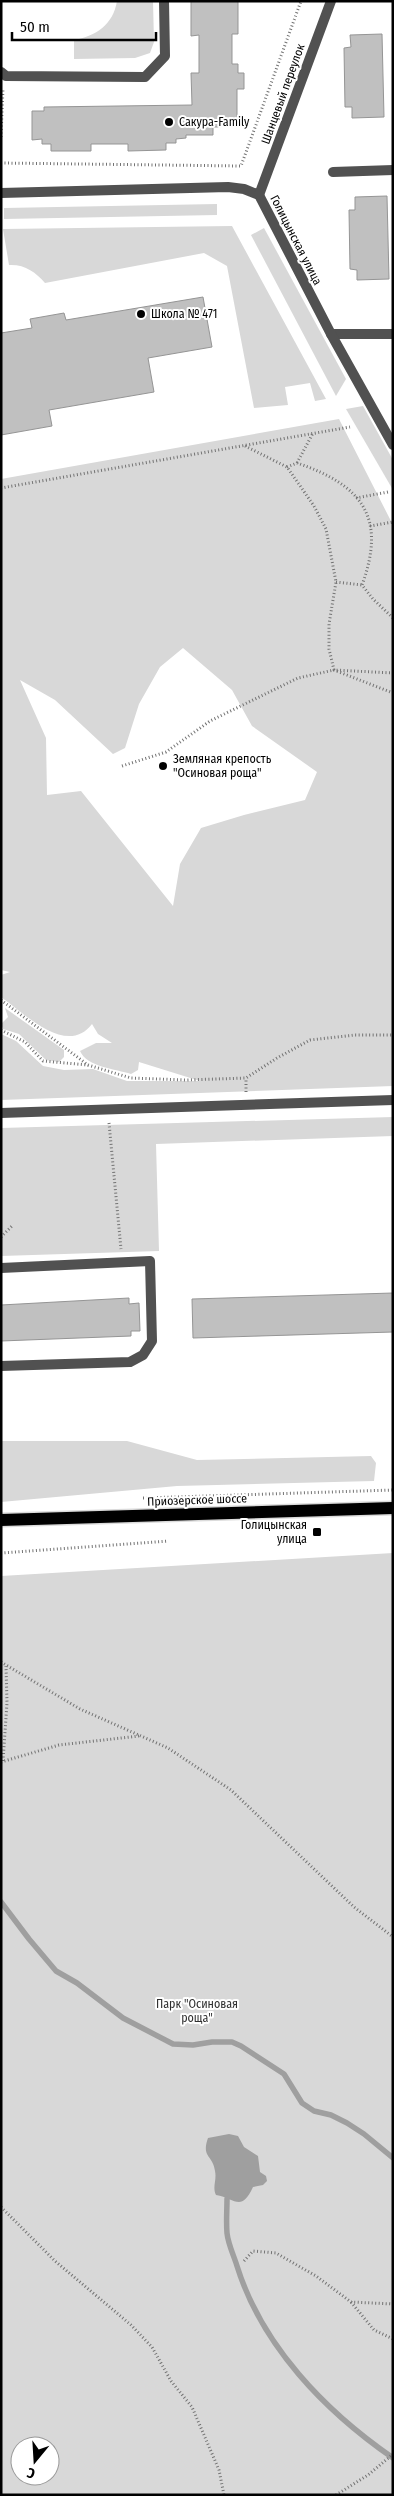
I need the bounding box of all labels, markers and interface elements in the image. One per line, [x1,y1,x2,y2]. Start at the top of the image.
scale bar [12,10,156,42]
text: 50 m [20,18,50,36]
street label: Шанцевый переулок [258,42,308,146]
place label: Сакура-Family [179,115,250,129]
marker: Сакура-Family [163,116,175,128]
street label: Голицынская улица [267,193,325,287]
place label: Школа № 471 [151,307,217,321]
marker: Школа № 471 [135,308,147,320]
place label: Земляная крепость "Осиновая роща" [173,752,272,780]
marker: Земляная крепость "Осиновая роща" [157,760,169,772]
street label: Приозерское шоссе [147,1491,247,1509]
place label: Голицынская улица [241,1518,307,1546]
marker: Голицынская улица [311,1526,323,1538]
park label: Парк "Осиновая роща" [156,1997,238,2025]
north arrow [10,2436,60,2486]
text: С [24,2463,37,2482]

